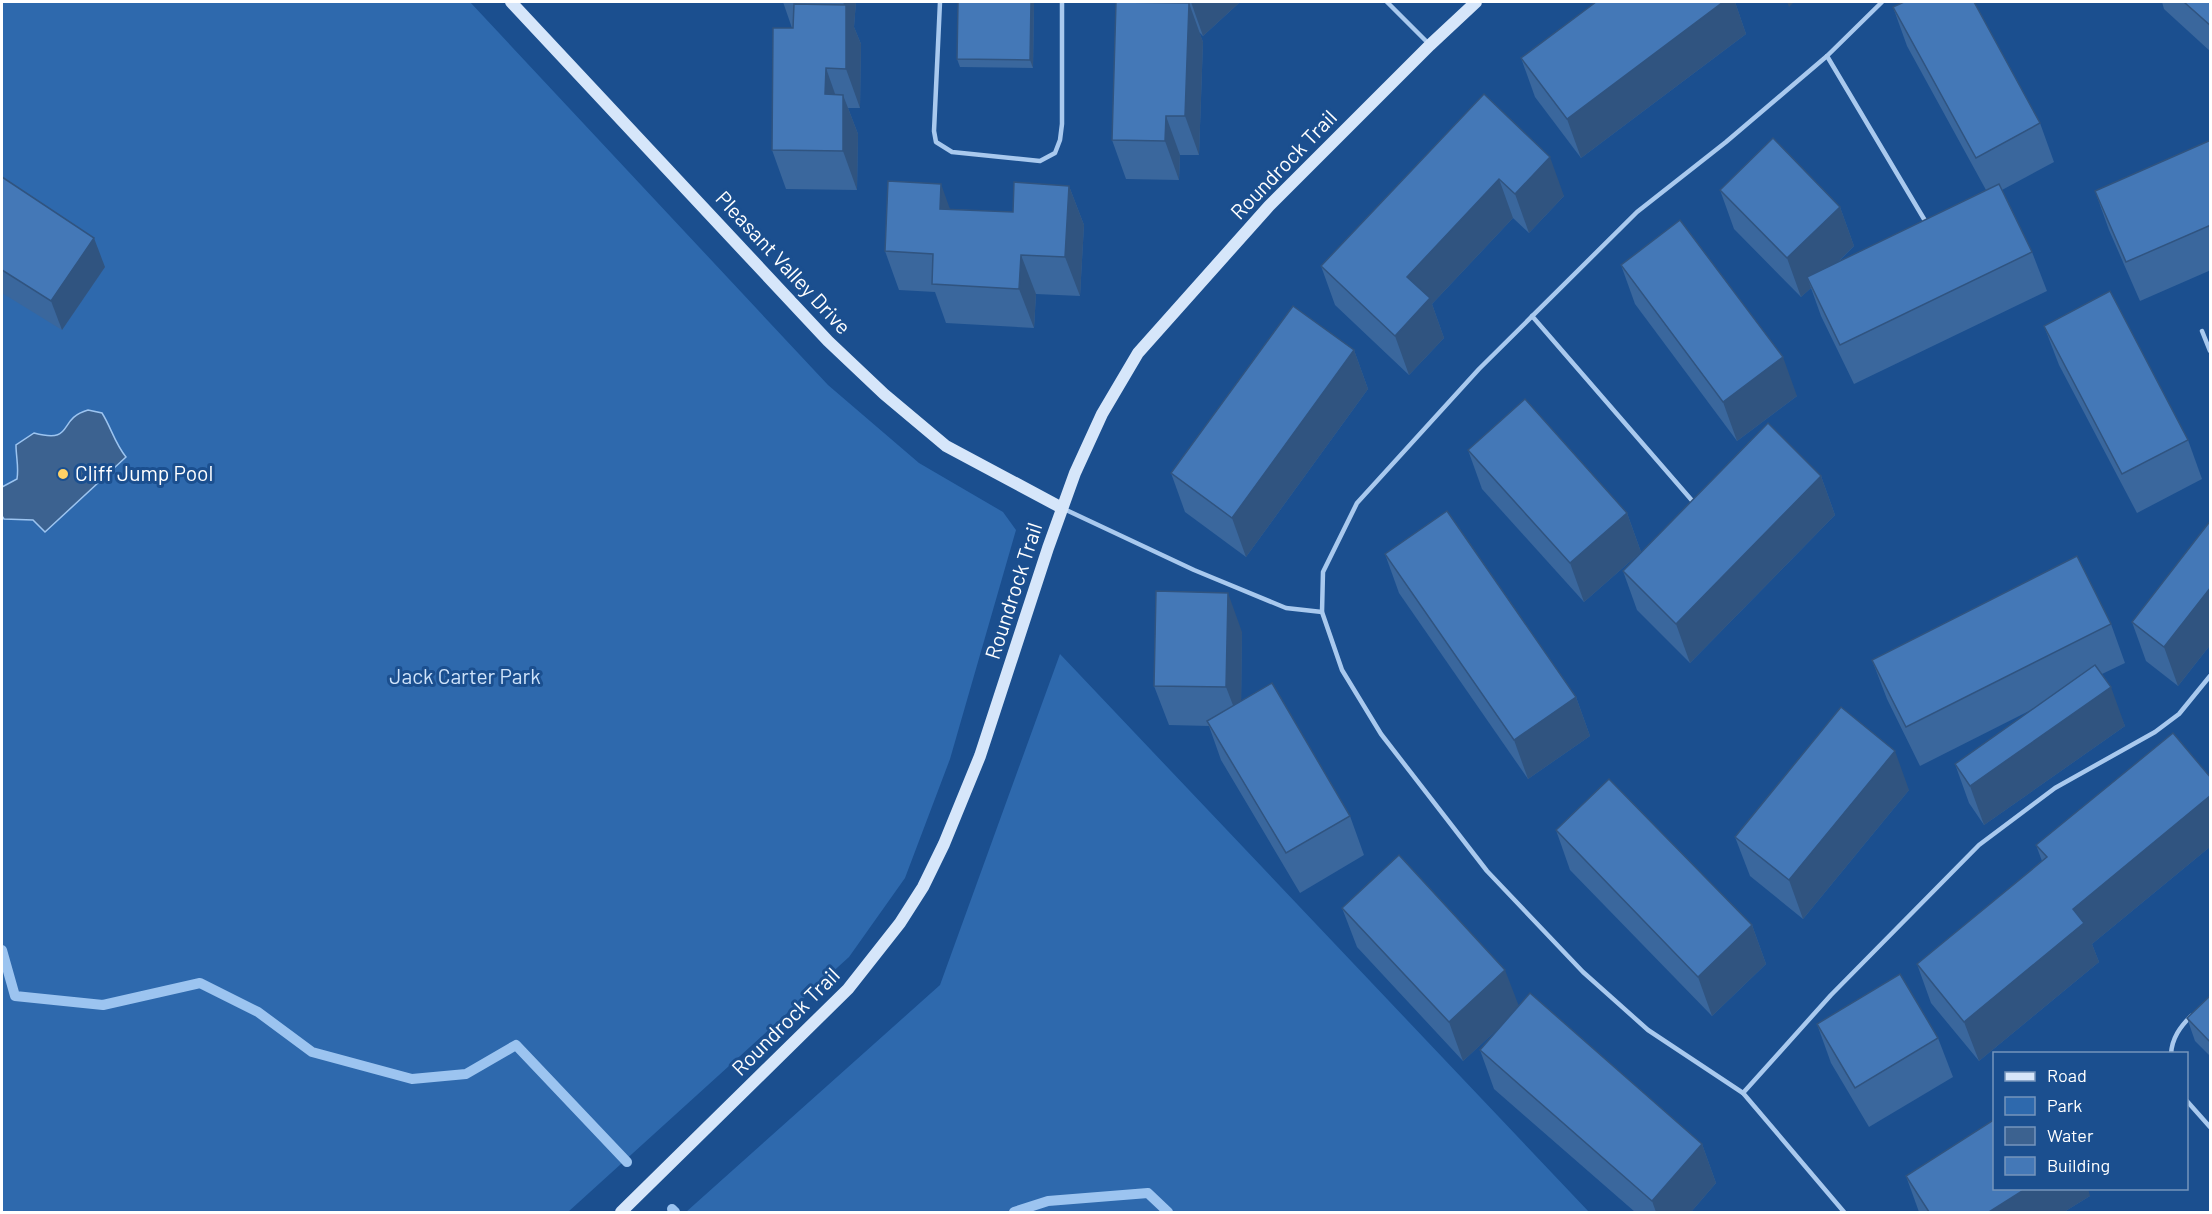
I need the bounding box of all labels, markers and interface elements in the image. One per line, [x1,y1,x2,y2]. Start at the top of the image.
street label: Roundrock Trail [1225,104,1341,224]
street label: Pleasant Valley Drive [711,185,857,339]
place label: Cliff Jump Pool [75,460,213,485]
marker: Cliff Jump Pool [56,467,70,481]
street label: Roundrock Trail [979,519,1046,662]
park label: Jack Carter Park [389,663,541,688]
street label: Roundrock Trail [726,962,844,1080]
legend [1993,1052,2188,1190]
text: Road [2047,1064,2087,1086]
text: Park [2047,1094,2082,1116]
text: Water [2047,1124,2094,1146]
text: Building [2047,1154,2110,1176]

